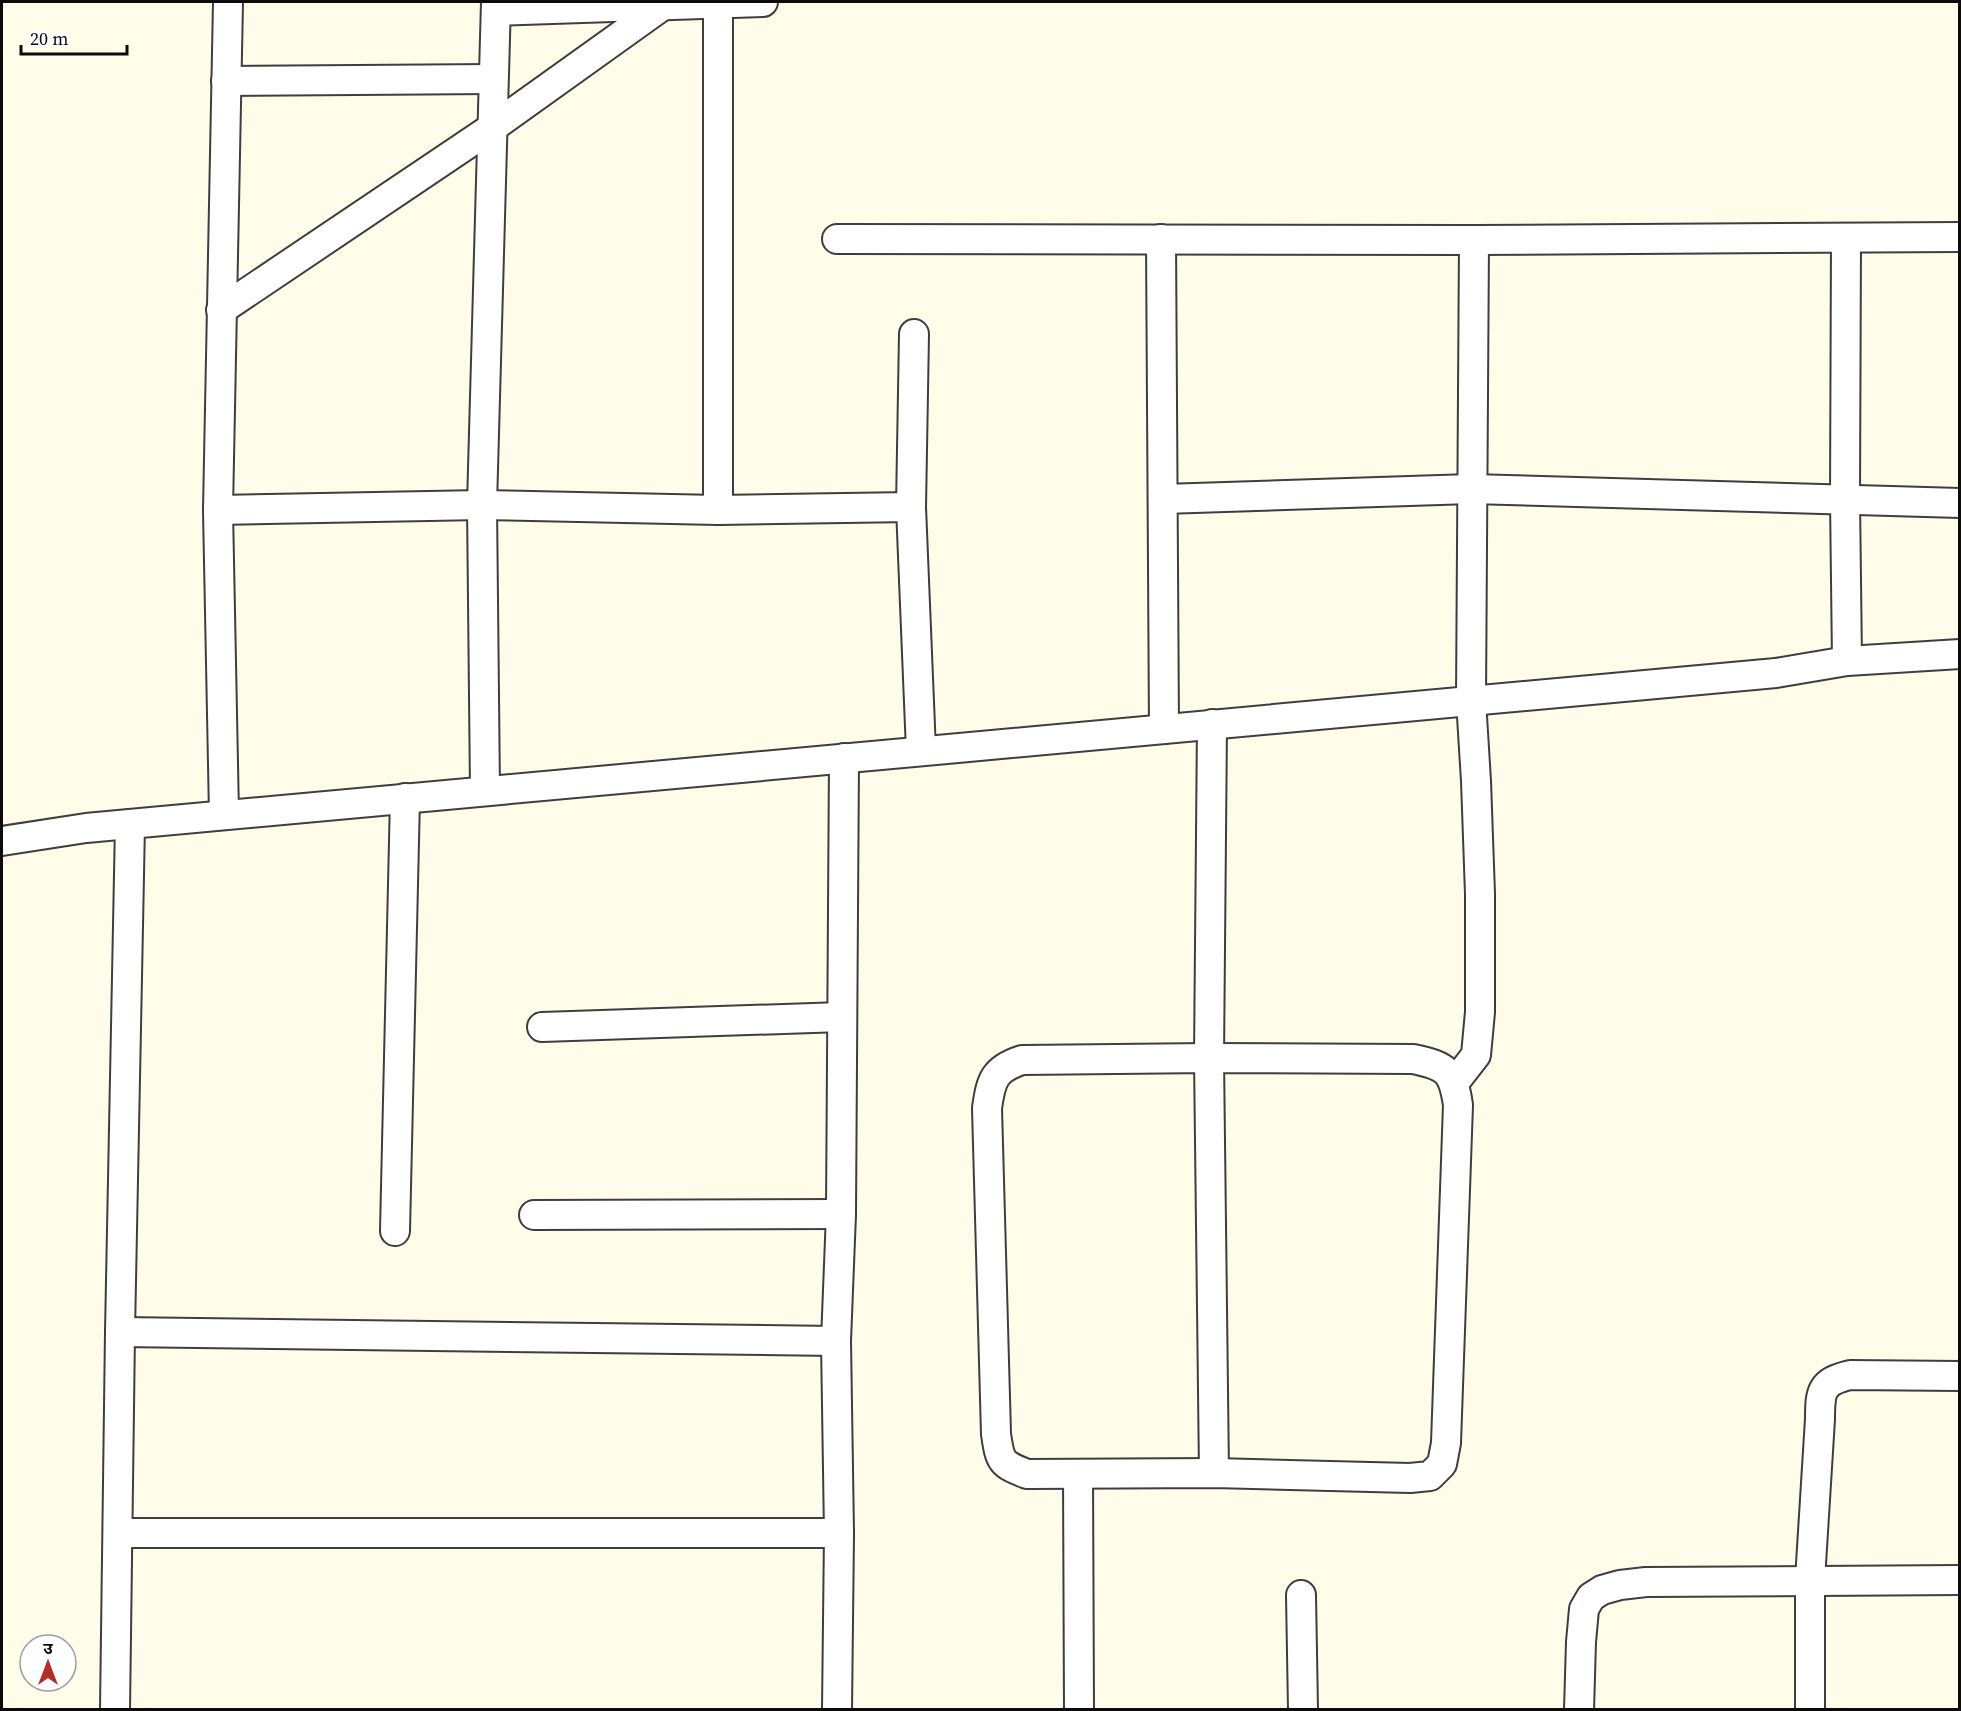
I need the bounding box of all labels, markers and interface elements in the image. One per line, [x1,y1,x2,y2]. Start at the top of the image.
scale bar [21,18,128,56]
text: 20 m [30,26,68,51]
north arrow [18,1633,78,1693]
text: उ [43,1637,53,1659]

